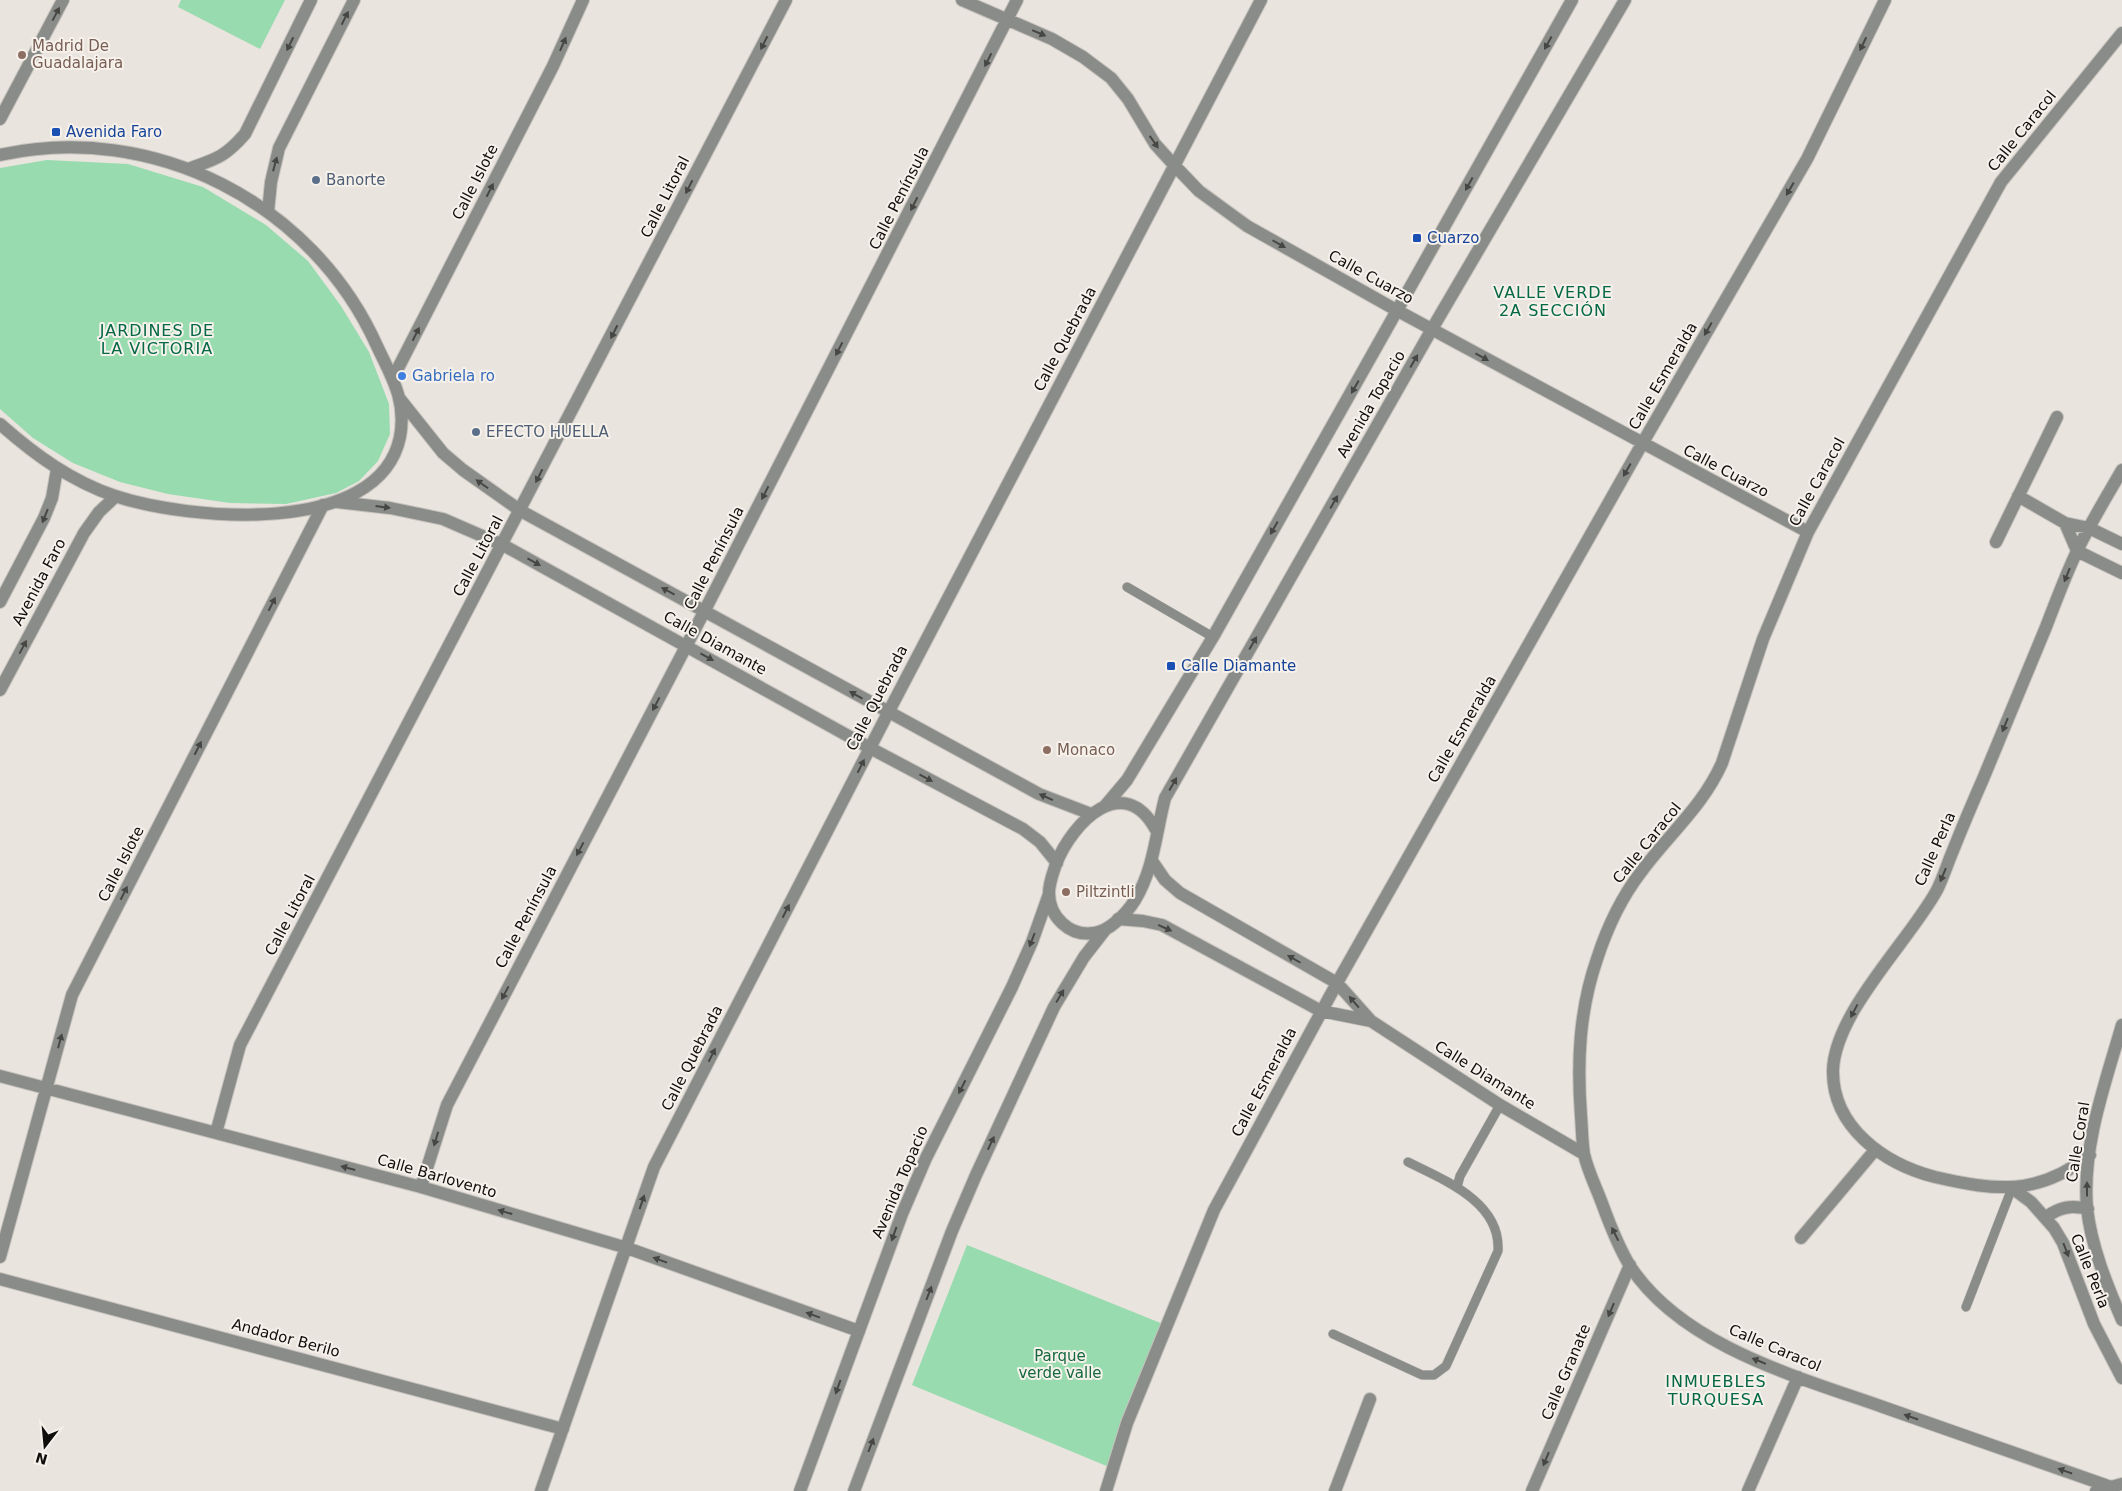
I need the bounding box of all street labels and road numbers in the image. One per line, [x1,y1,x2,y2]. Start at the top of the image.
street label: Calle Caracol [1984,87,2060,175]
street label: Calle Islote [448,141,502,223]
street label: Calle Península [865,143,933,253]
street label: Calle Litoral [637,153,693,241]
street label: Calle Cuarzo [1325,246,1417,308]
street label: Calle Quebrada [1030,284,1100,394]
street label: Calle Esmeralda [1625,319,1701,433]
street label: Avenida Topacio [1333,347,1409,461]
street label: Calle Caracol [1785,435,1849,529]
street label: Calle Cuarzo [1680,441,1772,501]
street label: Calle Península [680,503,748,613]
street label: Calle Litoral [449,512,507,600]
street label: Avenida Faro [8,535,70,629]
street label: Calle Diamante [660,607,770,679]
street label: Calle Quebrada [843,642,911,754]
street label: Calle Esmeralda [1424,672,1500,786]
street label: Calle Caracol [1609,799,1685,887]
street label: Calle Perla [1911,809,1959,889]
street label: Calle Islote [94,823,148,905]
street label: Calle Península [491,863,561,971]
street label: Calle Litoral [261,871,319,959]
street label: Calle Quebrada [658,1002,726,1114]
street label: Calle Esmeralda [1228,1024,1300,1140]
street label: Calle Diamante [1431,1037,1539,1113]
street label: Calle Coral [2063,1100,2093,1184]
street label: Avenida Topacio [868,1123,932,1241]
street label: Calle Barlovento [375,1150,499,1202]
street label: Calle Perla [2067,1231,2113,1311]
street label: Andador Berilo [230,1315,342,1361]
street label: Calle Caracol [1726,1320,1824,1376]
street label: Calle Granate [1538,1321,1594,1423]

